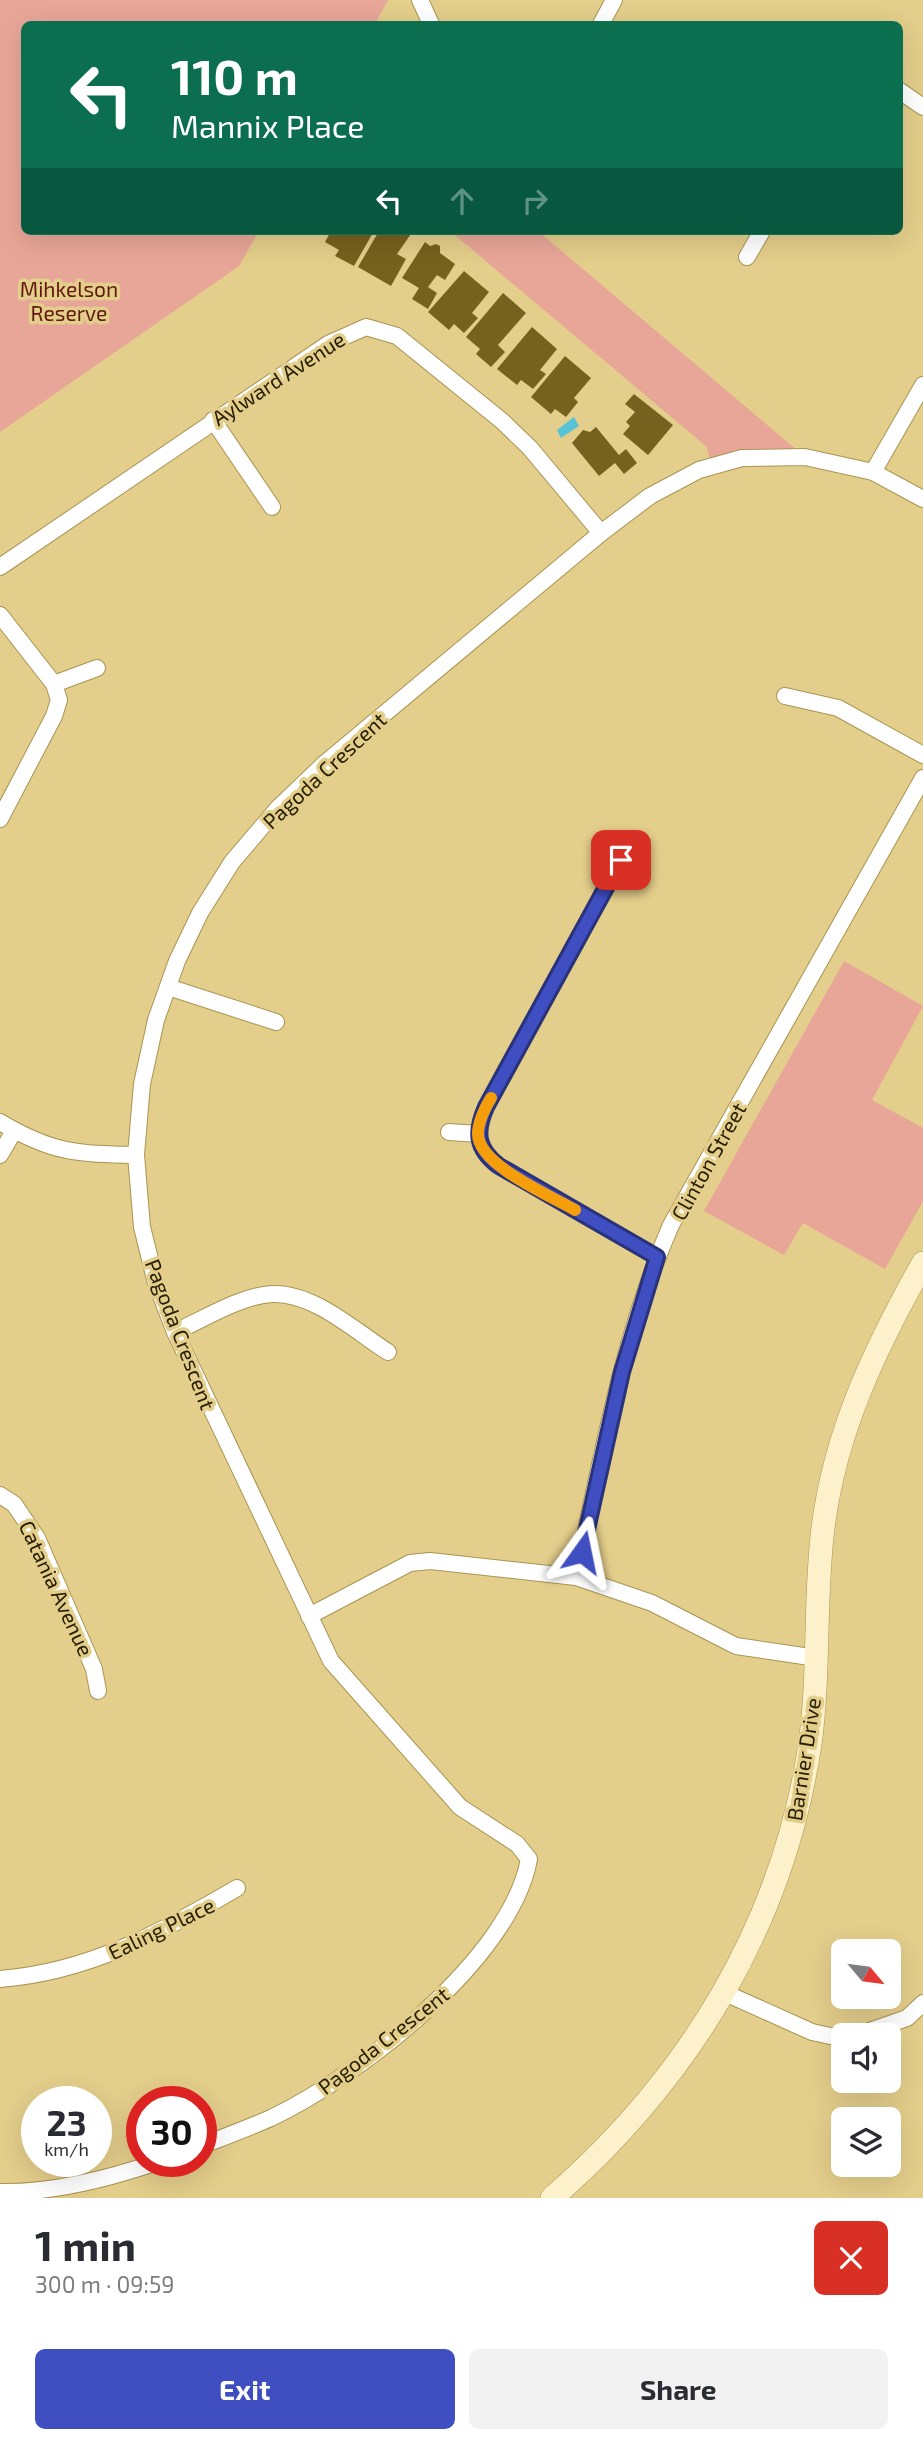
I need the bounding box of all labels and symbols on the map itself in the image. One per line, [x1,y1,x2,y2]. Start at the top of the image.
park label: Mihkelson Reserve [20,276,118,325]
street label: Aylward Avenue [207,326,349,430]
street label: Pagoda Crescent [257,707,391,833]
pin [591,830,651,890]
street label: Clinton Street [665,1098,751,1224]
street label: Pagoda Crescent [141,1255,221,1413]
position arrow [545,1515,619,1589]
street label: Catania Avenue [15,1516,99,1660]
street label: Barnier Drive [781,1696,825,1822]
street label: Ealing Place [104,1892,218,1964]
north arrow [831,1939,901,2009]
street label: Pagoda Crescent [313,1981,453,2099]
speed limit sign: 30 [126,2086,217,2177]

